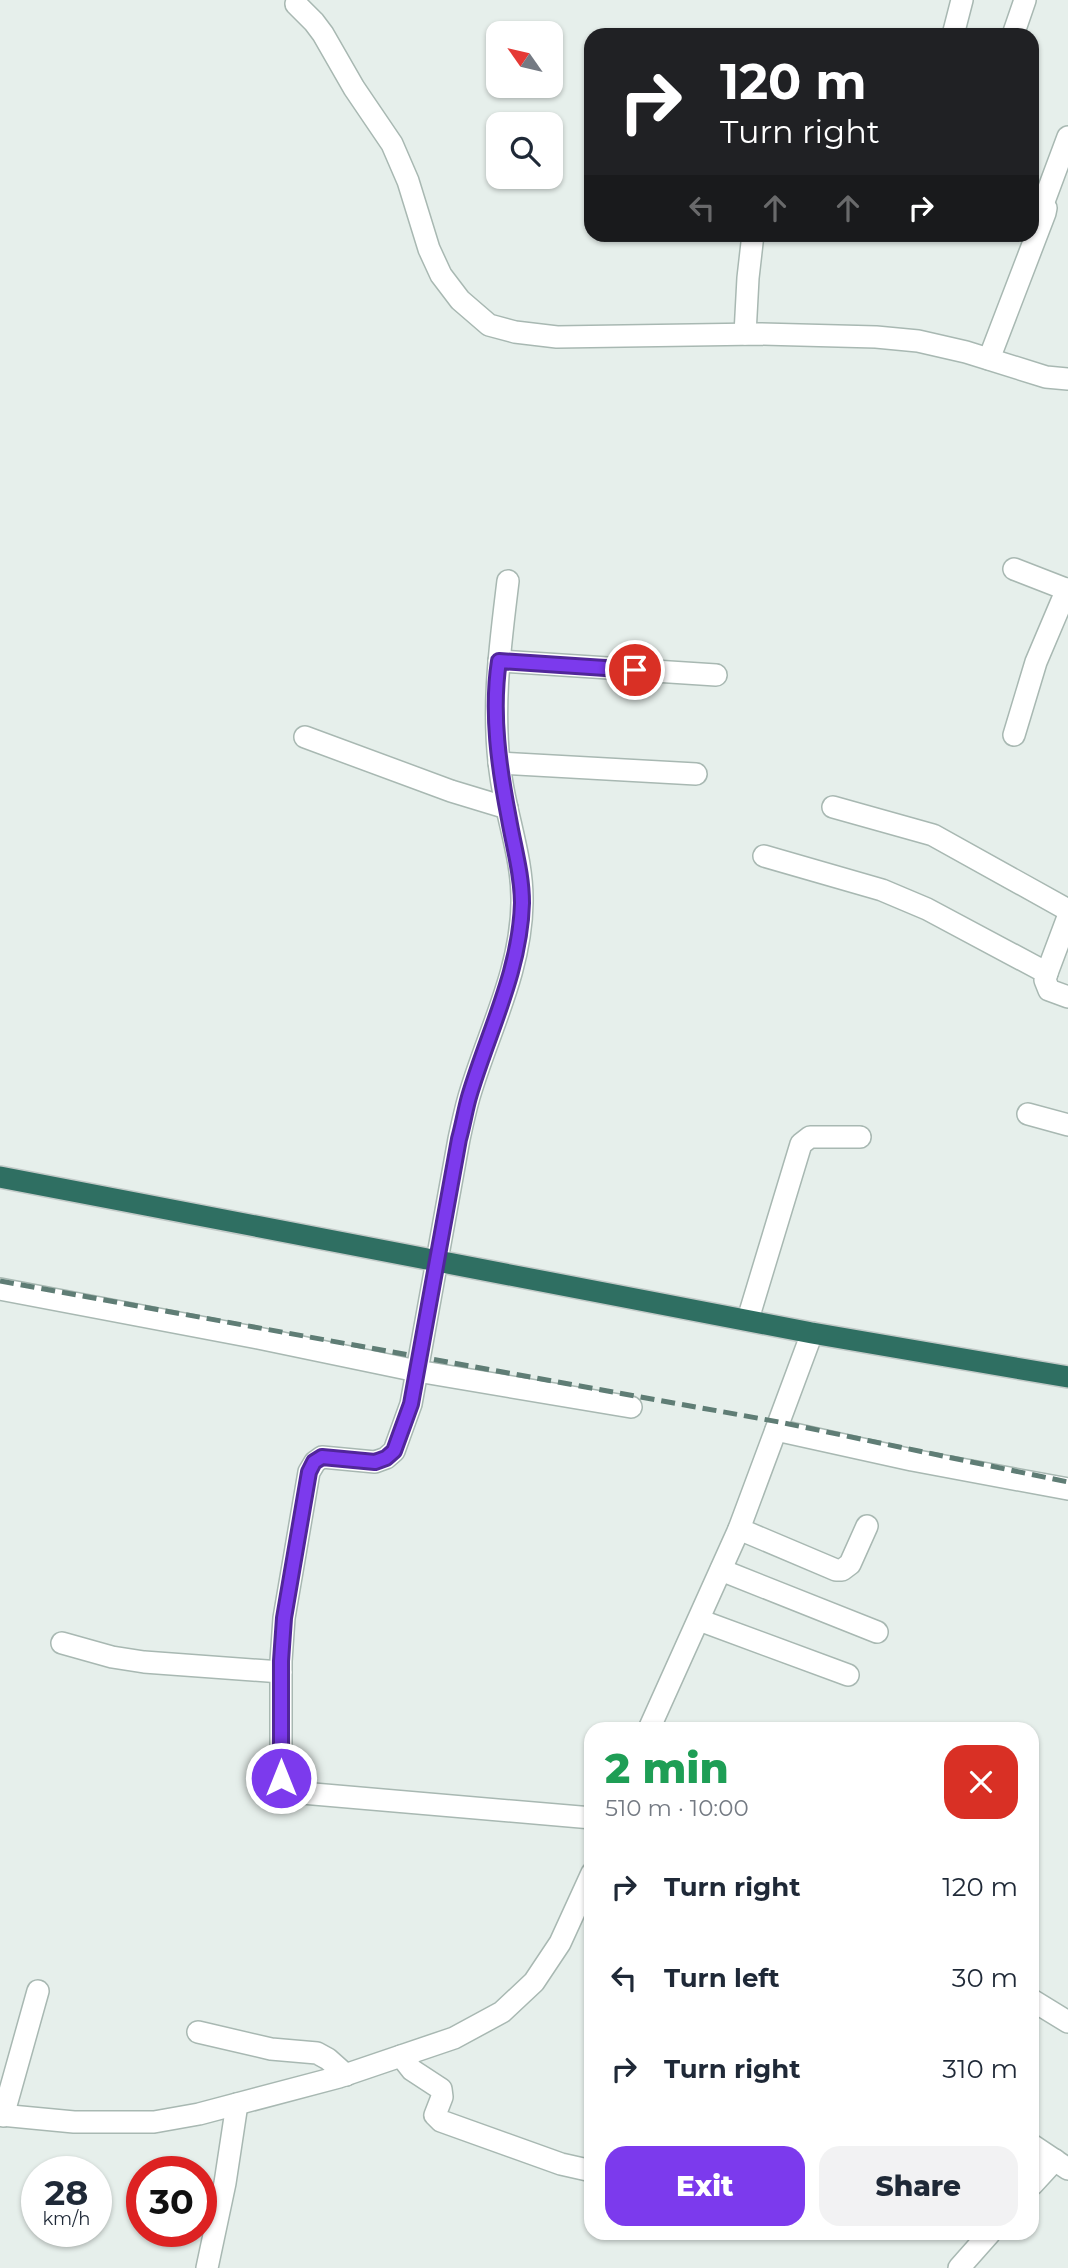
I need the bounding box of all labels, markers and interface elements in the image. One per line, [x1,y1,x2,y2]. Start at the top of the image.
north arrow [486,21,564,98]
map controls [486,21,563,189]
text: 120 m [720,52,867,111]
icon: right [605,56,696,147]
button: search [486,112,563,189]
text: Turn right [720,112,880,151]
icon: left [683,189,721,227]
icon: ahead [756,189,794,227]
icon: ahead [829,189,867,227]
icon: right [902,189,940,227]
pin [605,640,665,700]
icon: arrive [616,651,654,689]
position arrow [244,1741,318,1815]
text: 2 min [605,1742,729,1794]
button: close [944,1745,1018,1819]
text: 510 m · 10:00 [605,1794,749,1822]
icon: right [605,1868,643,1906]
text: Turn right [664,1871,800,1903]
text: 120 m [942,1871,1018,1903]
icon: left [605,1959,643,1997]
text: Turn left [664,1962,780,1994]
text: 30 m [952,1962,1018,1994]
icon: right [605,2050,643,2088]
text: Turn right [664,2053,800,2085]
text: 310 m [942,2053,1018,2085]
button: Exit [605,2146,805,2226]
button: Share [819,2146,1018,2226]
speed limit sign: 30 [126,2156,217,2247]
text: 28 [45,2171,88,2214]
text: km/h [42,2208,91,2230]

